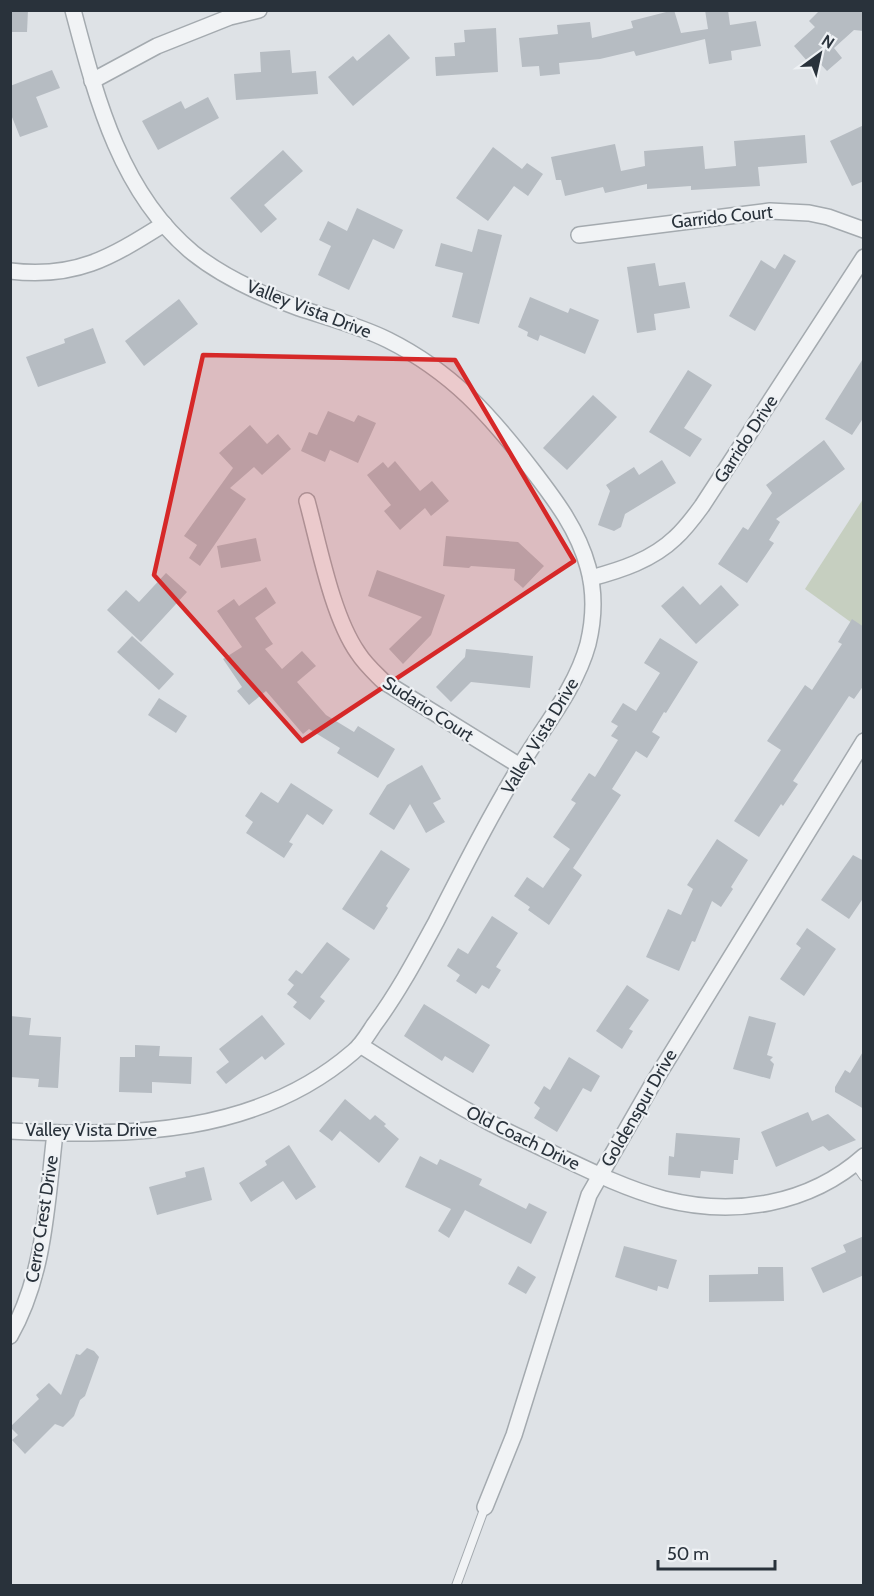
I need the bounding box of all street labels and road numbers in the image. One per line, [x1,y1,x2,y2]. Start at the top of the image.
street label: Garrido Court [670,201,774,233]
street label: Valley Vista Drive [244,275,374,343]
street label: Garrido Drive [709,391,783,487]
street label: Sudario Court [378,671,478,747]
street label: Valley Vista Drive [497,674,583,798]
street label: Goldenspur Drive [596,1045,682,1171]
street label: Old Coach Drive [463,1101,583,1175]
street label: Valley Vista Drive [25,1119,157,1141]
street label: Cerro Crest Drive [21,1154,63,1284]

